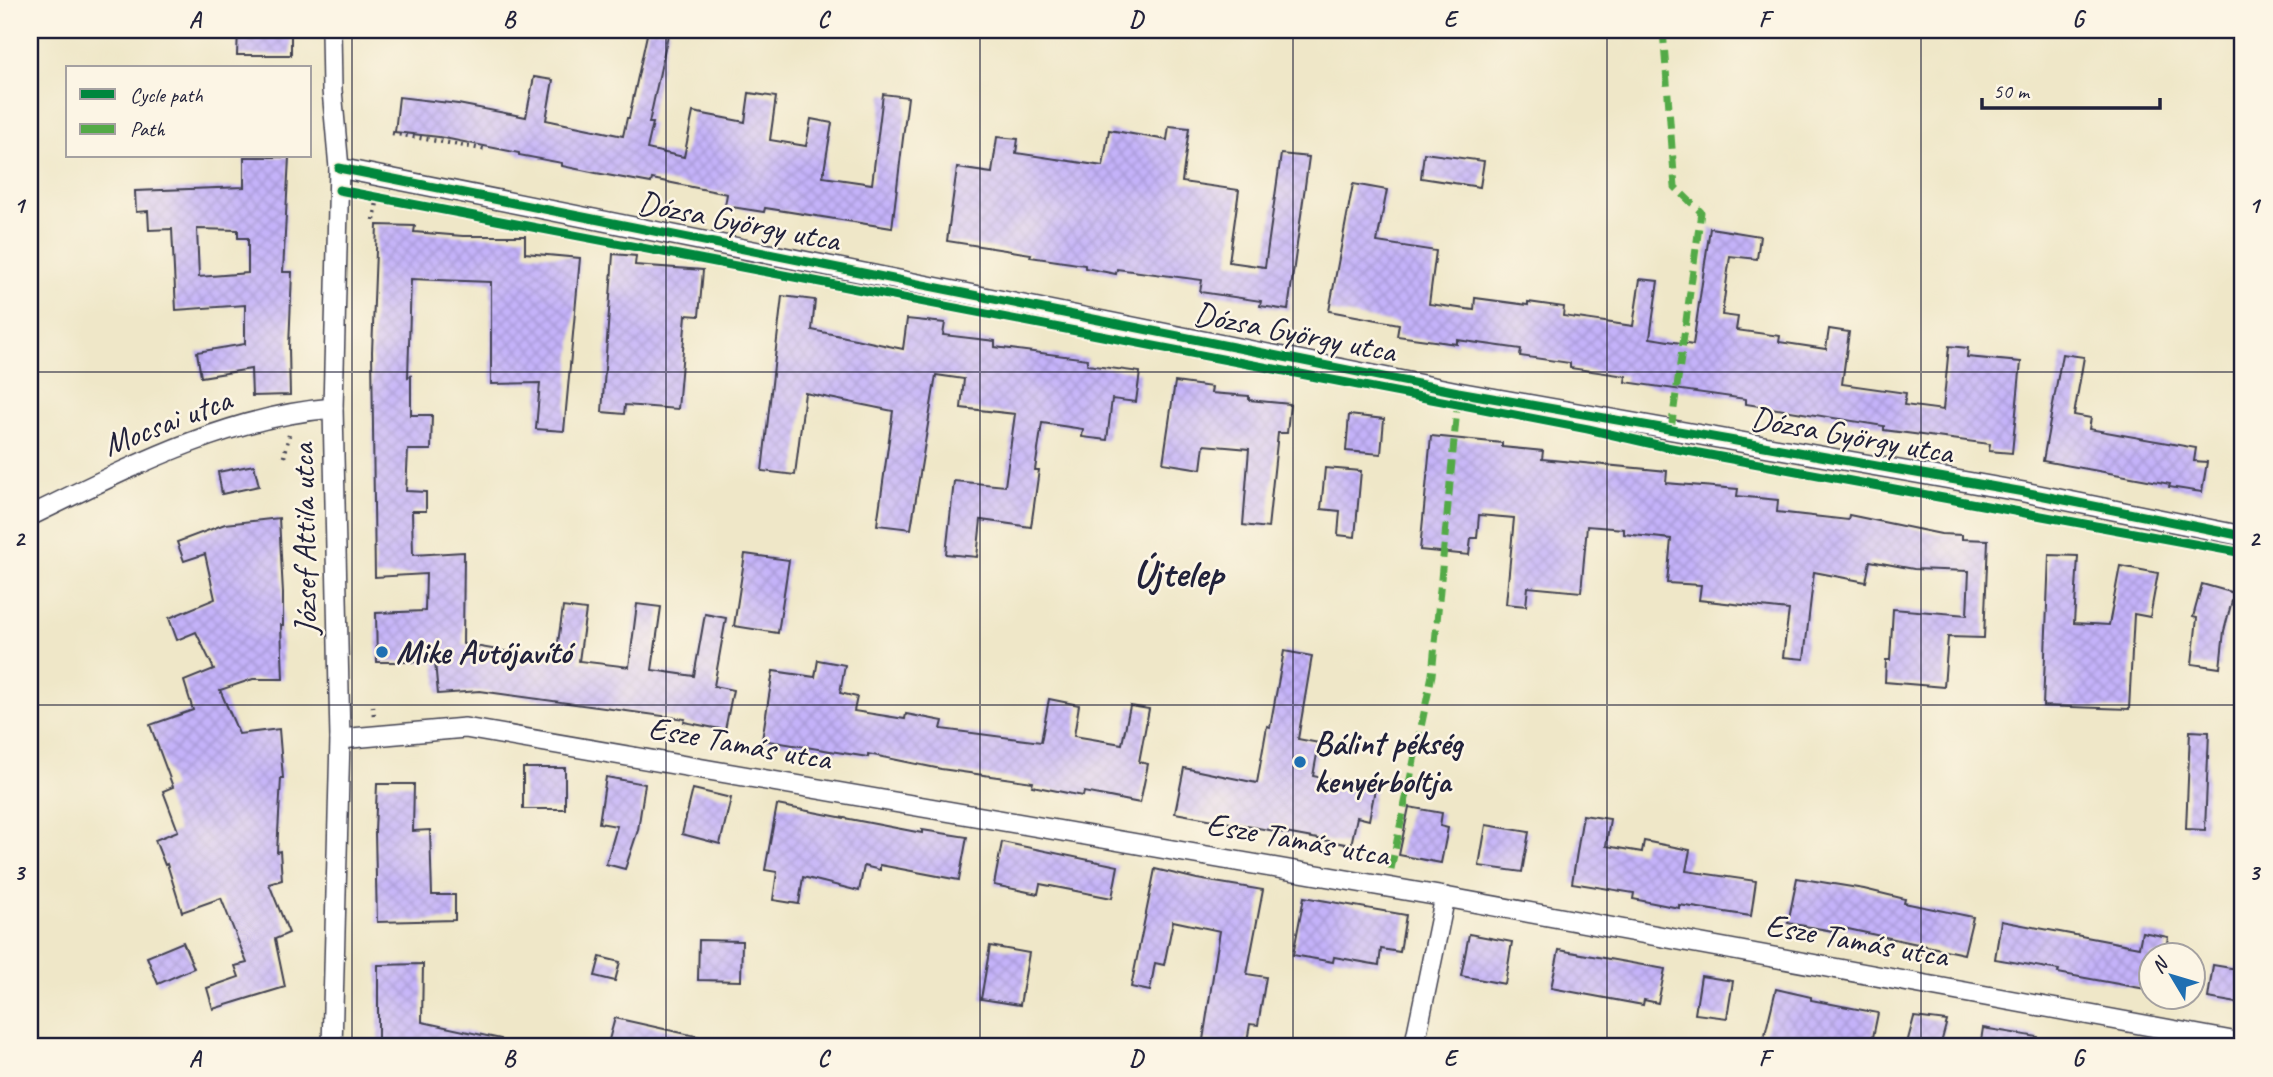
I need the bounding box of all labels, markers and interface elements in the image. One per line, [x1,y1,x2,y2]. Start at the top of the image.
text: A [189,5,203,34]
text: B [503,5,517,34]
text: C [818,5,832,34]
text: D [1129,5,1145,34]
text: E [1444,5,1460,34]
text: F [1759,5,1775,34]
text: G [2072,5,2087,34]
legend [66,66,312,158]
scale bar [1982,66,2161,110]
text: 50 m [1993,78,2031,104]
text: Cycle path [130,82,203,108]
text: Path [130,116,166,142]
street label: Dózsa György utca [635,181,845,261]
text: 1 [14,191,27,220]
text: 1 [2249,191,2262,220]
street label: Dózsa György utca [1191,292,1401,372]
street label: Mocsai utca [97,378,239,466]
street label: Dózsa György utca [1748,397,1958,474]
street label: József Attila utca [281,441,327,637]
text: 2 [14,524,27,553]
text: 2 [2249,524,2262,553]
district label: Újtelep [1133,548,1226,598]
place label: Mike Autójavító [396,631,576,673]
marker: Mike Autójavító [374,644,390,660]
street label: Esze Tamás utca [646,706,836,780]
place label: Bálint pékség kenyérboltja [1314,722,1465,802]
marker: Bálint pékség kenyérboltja [1292,754,1308,770]
street label: Esze Tamás utca [1204,802,1394,876]
text: 3 [14,858,27,887]
text: 3 [2249,858,2262,887]
street label: Esze Tamás utca [1763,903,1953,977]
north arrow [2136,940,2206,1010]
text: N [2146,952,2174,978]
text: A [189,1044,203,1073]
text: B [503,1044,517,1073]
text: C [818,1044,832,1073]
text: D [1129,1044,1145,1073]
text: E [1444,1044,1460,1073]
text: F [1759,1044,1775,1073]
text: G [2072,1044,2087,1073]

